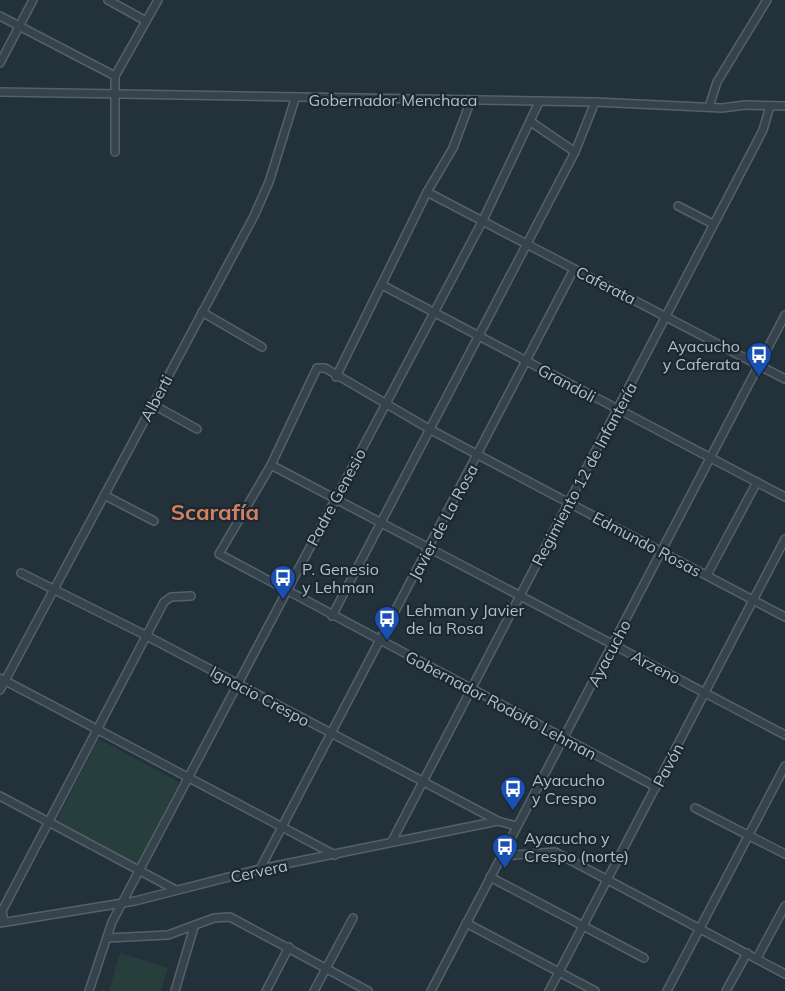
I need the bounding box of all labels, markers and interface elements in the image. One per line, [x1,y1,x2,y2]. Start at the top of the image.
street label: Gobernador Menchaca [309,90,477,110]
street label: Caferata [573,261,639,309]
place label: Ayacucho y Caferata [663,336,740,374]
bus stop icon: Ayacucho y Caferata [744,340,774,378]
street label: Grandoli [535,359,599,407]
street label: Alberti [136,371,176,425]
street label: Regimiento 12 de Infantería [527,379,641,569]
street label: Padre Genesio [302,445,370,549]
street label: Javier de La Rosa [404,461,482,583]
district label: Scarafía [171,498,259,526]
street label: Edmundo Rosas [589,507,705,581]
place label: P. Genesio y Lehman [302,559,379,597]
bus stop icon: P. Genesio y Lehman [268,563,298,601]
place label: Lehman y Javier de la Rosa [406,600,524,638]
bus stop icon: Lehman y Javier de la Rosa [372,604,402,642]
street label: Ayacucho [583,616,635,690]
street label: Gobernador Rodolfo Lehman [402,646,600,764]
street label: Arzeno [628,646,684,688]
street label: Ignacio Crespo [207,661,313,731]
street label: Pavón [648,740,688,790]
place label: Ayacucho y Crespo [532,770,605,808]
bus stop icon: Ayacucho y Crespo [498,774,528,812]
place label: Ayacucho y Crespo (norte) [524,828,629,866]
bus stop icon: Ayacucho y Crespo (norte) [490,832,520,870]
street label: Cervera [229,855,289,887]

